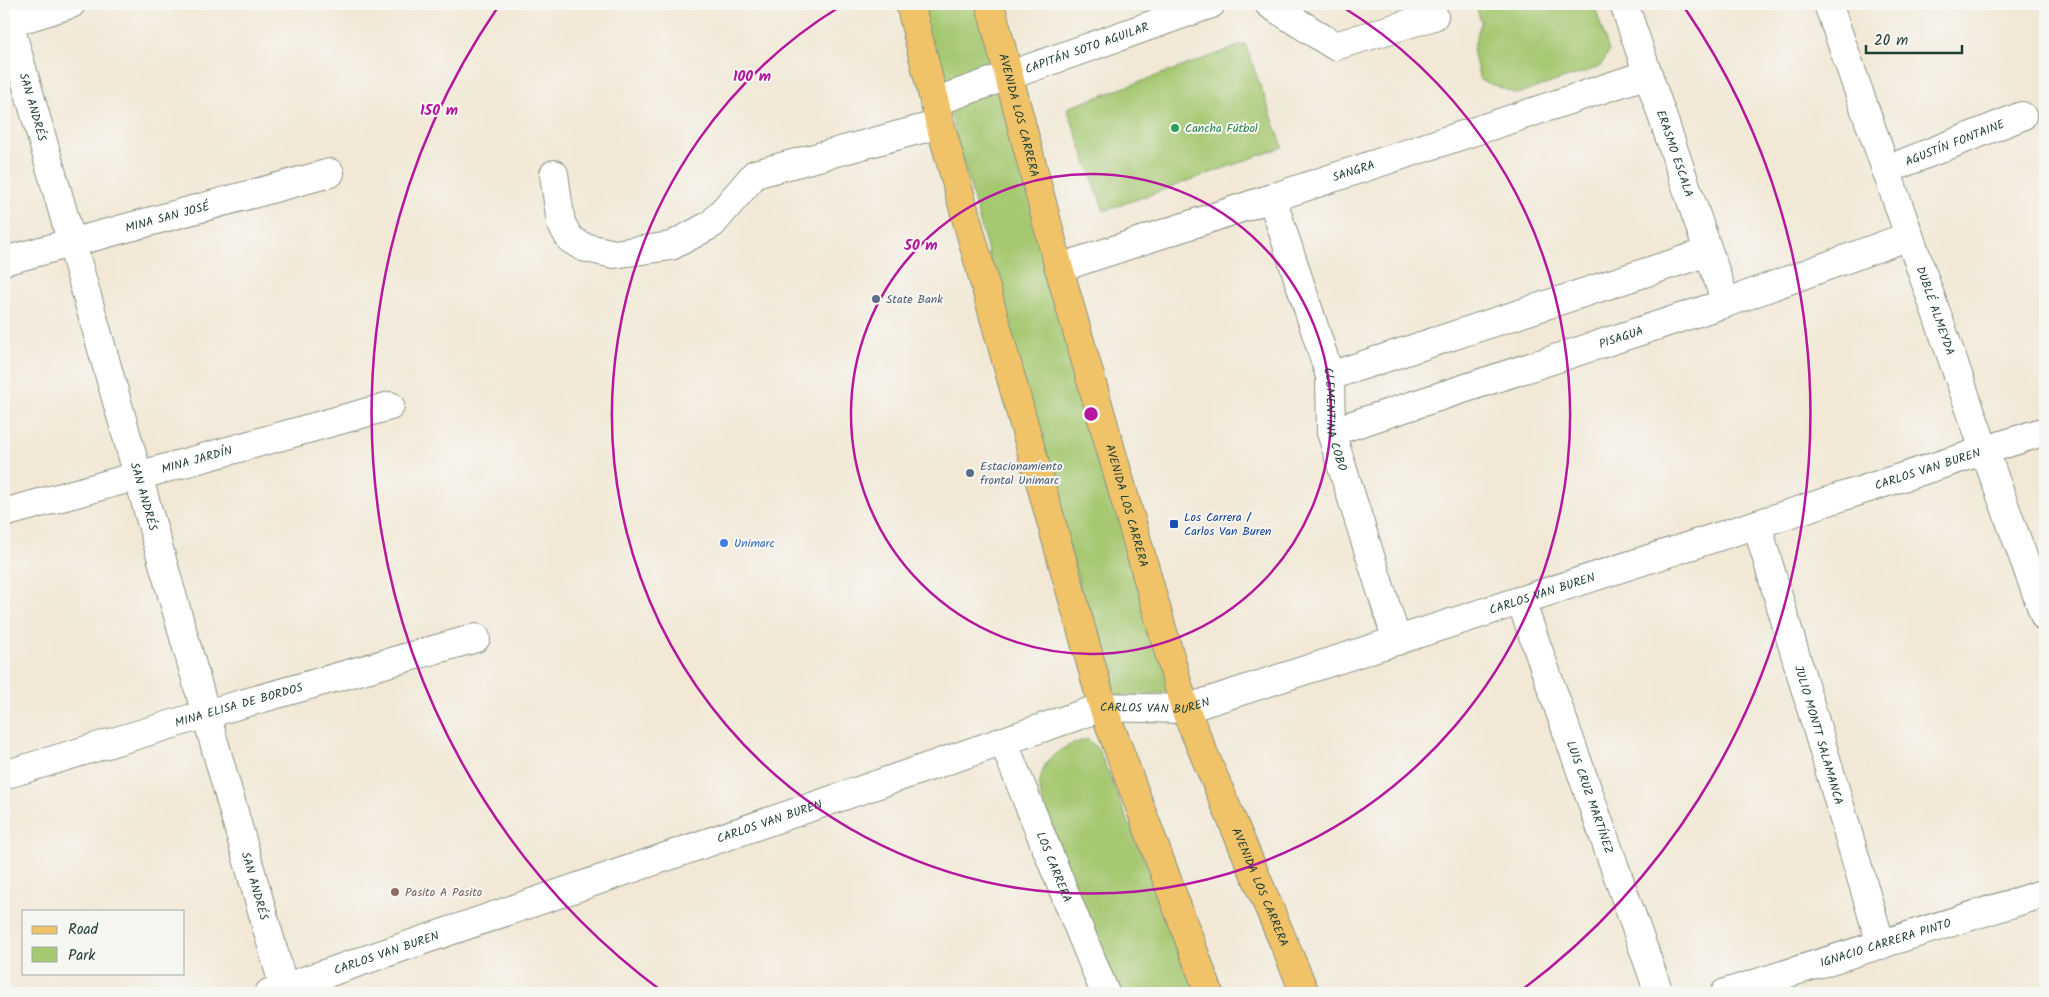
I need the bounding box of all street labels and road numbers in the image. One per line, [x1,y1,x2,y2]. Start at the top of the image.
street label: CAPITÁN SOTO AGUILAR [1022,17,1151,79]
street label: AVENIDA LOS CARRERA [994,51,1044,179]
street label: SAN ANDRÉS [14,71,52,144]
street label: ERASMO ESCALA [1651,107,1699,200]
street label: AGUSTÍN FONTAINE [1902,114,2008,171]
street label: SANGRA [1330,155,1377,187]
street label: MINA SAN JOSÉ [123,196,212,237]
street label: DUBLÉ ALMEYDA [1911,264,1960,358]
street label: PISAGUA [1596,321,1646,353]
street label: CLEMENTINA COBO [1318,365,1352,474]
street label: MINA JARDÍN [159,441,234,478]
street label: AVENIDA LOS CARRERA [1100,442,1154,569]
street label: CARLOS VAN BUREN [1872,443,1983,495]
street label: SAN ANDRÉS [125,460,163,533]
street label: CARLOS VAN BUREN [1487,568,1597,620]
street label: JULIO MONTT SALAMANCA [1789,663,1849,807]
street label: MINA ELISA DE BORDOS [172,678,306,732]
street label: CARLOS VAN BUREN [1100,692,1212,719]
street label: LUIS CRUZ MARTÍNEZ [1561,738,1619,856]
street label: CARLOS VAN BUREN [714,795,825,848]
street label: AVENIDA LOS CARRERA [1227,825,1294,950]
street label: LOS CARRERA [1031,829,1077,905]
street label: SAN ANDRÉS [236,850,274,923]
street label: IGNACIO CARRERA PINTO [1817,913,1954,972]
street label: CARLOS VAN BUREN [331,926,442,980]

